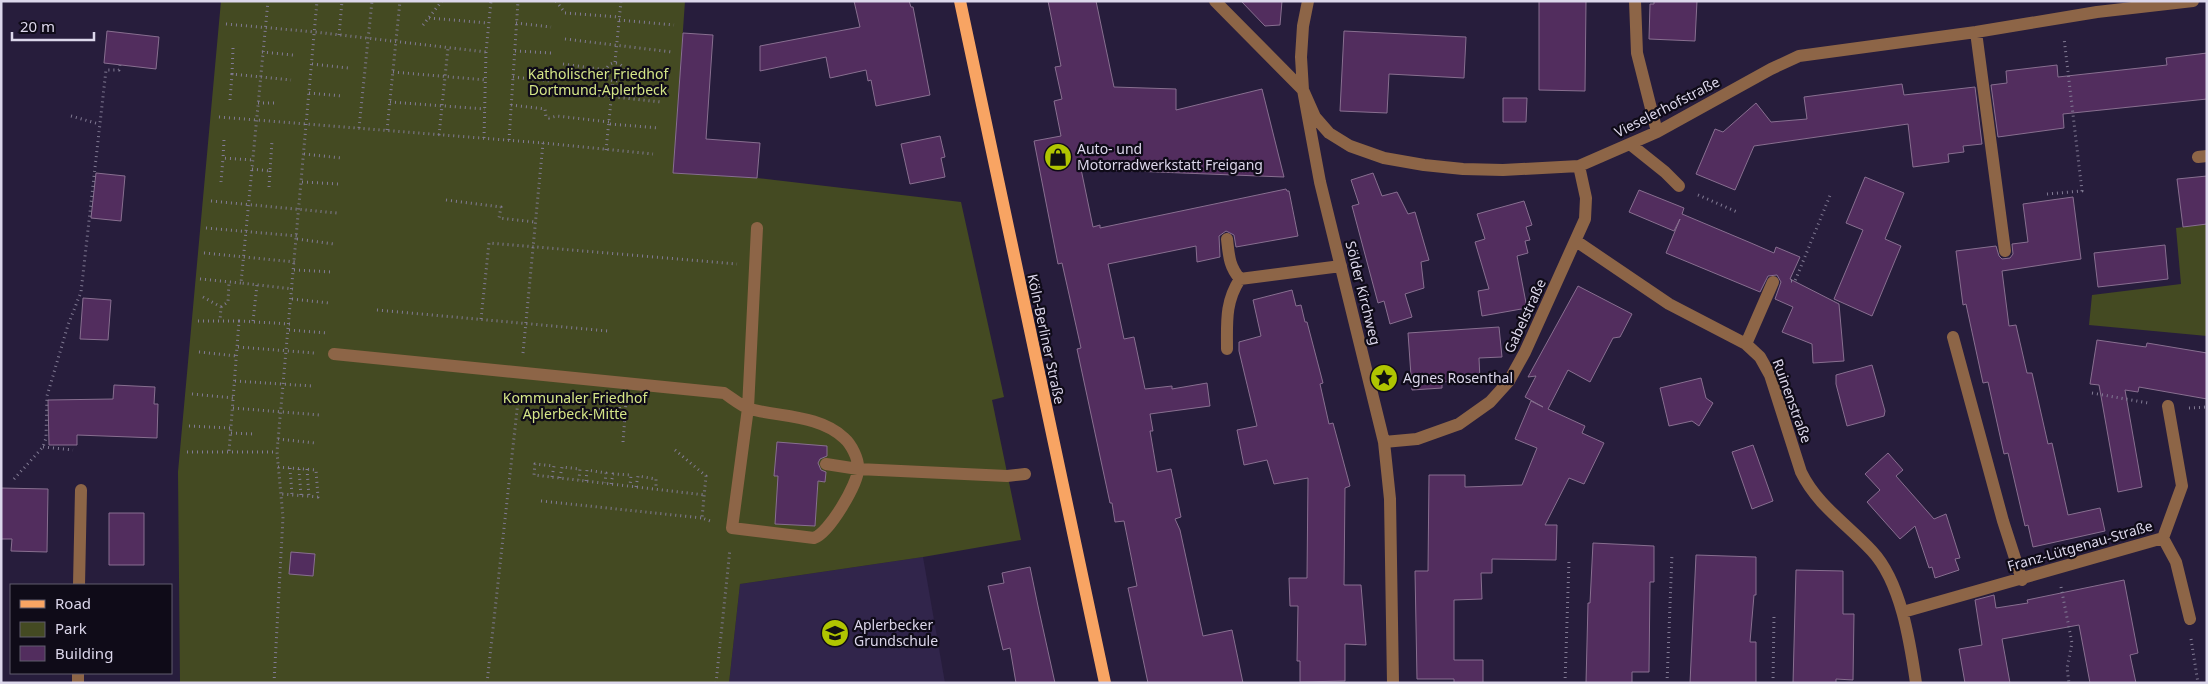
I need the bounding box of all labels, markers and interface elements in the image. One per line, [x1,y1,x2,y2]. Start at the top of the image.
scale bar [12,10,95,42]
text: 20 m [20,16,55,36]
park label: Katholischer Friedhof Dortmund-Aplerbeck [528,64,669,99]
street label: Vieselerhofstraße [1611,72,1723,141]
place label: Auto- und Motorradwerkstatt Freigang [1077,139,1263,174]
shop icon: Auto- und Motorradwerkstatt Freigang [1043,142,1073,172]
street label: Sölder Kirchweg [1341,239,1386,347]
street label: Köln-Berliner Straße [1023,272,1070,406]
street label: Gabelstraße [1499,275,1550,356]
street label: Ruinenstraße [1768,356,1816,446]
place icon: Agnes Rosenthal [1369,363,1399,393]
place label: Agnes Rosenthal [1403,368,1513,387]
park label: Kommunaler Friedhof Aplerbeck-Mitte [503,388,648,423]
street label: Franz-Lütgenau-Straße [2005,516,2155,575]
legend [10,584,172,674]
text: Road [55,593,91,613]
place label: Aplerbecker Grundschule [854,615,938,650]
text: Park [55,618,87,638]
school or university icon: Aplerbecker Grundschule [820,618,850,648]
text: Building [55,643,113,663]

